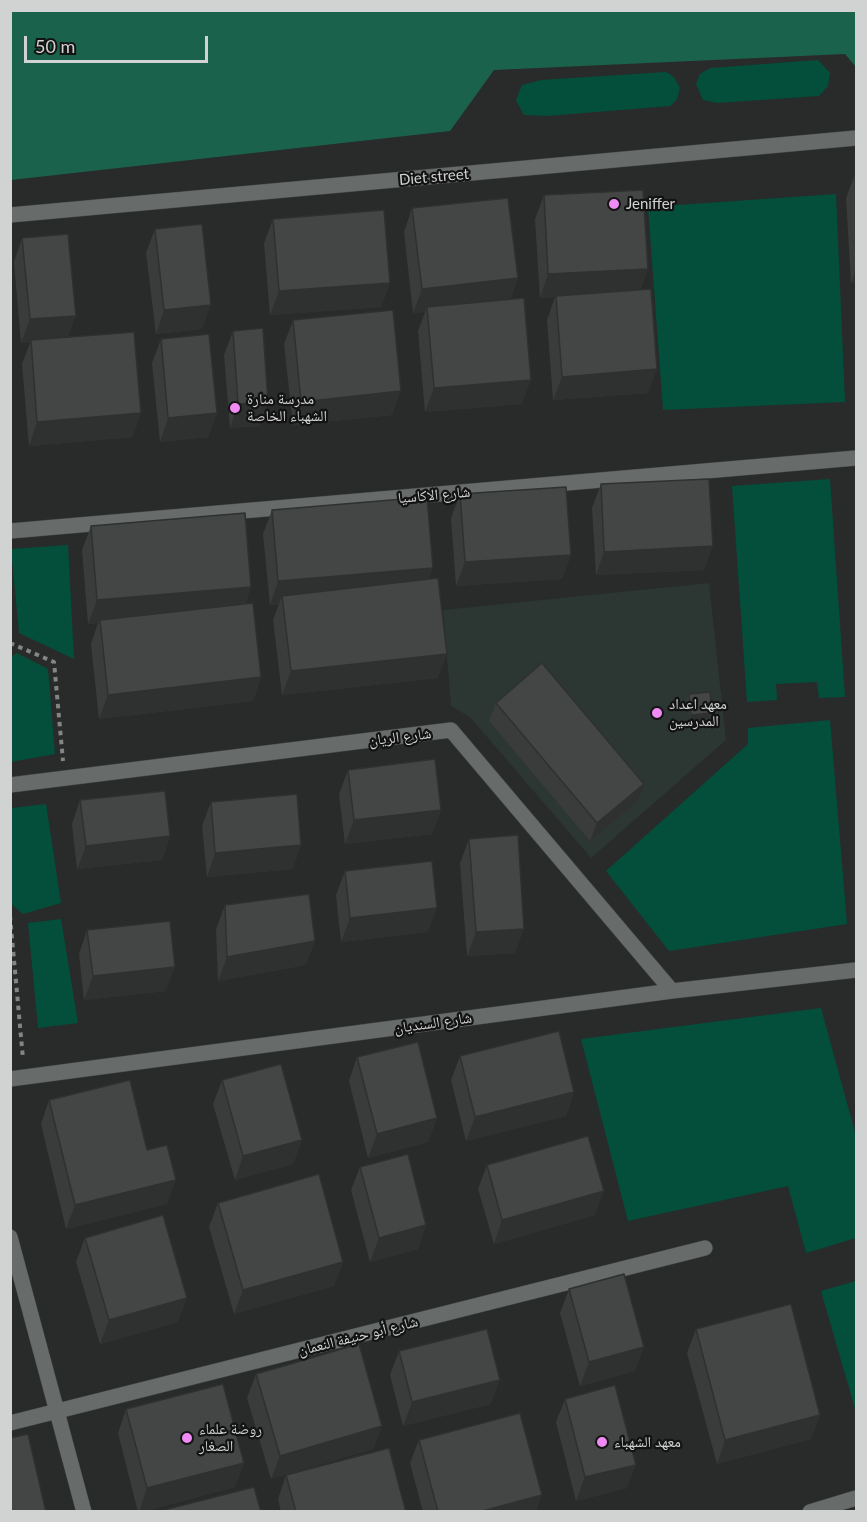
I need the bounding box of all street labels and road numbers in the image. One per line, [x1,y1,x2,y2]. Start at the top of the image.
street label: Diet street [398,165,470,189]
street label: شارع الاكاسيا [397,483,471,507]
street label: شارع الريان [368,724,432,750]
street label: شارع السنديان [393,1009,473,1037]
street label: شارع أبو حنيفة النعمان [296,1312,420,1360]

